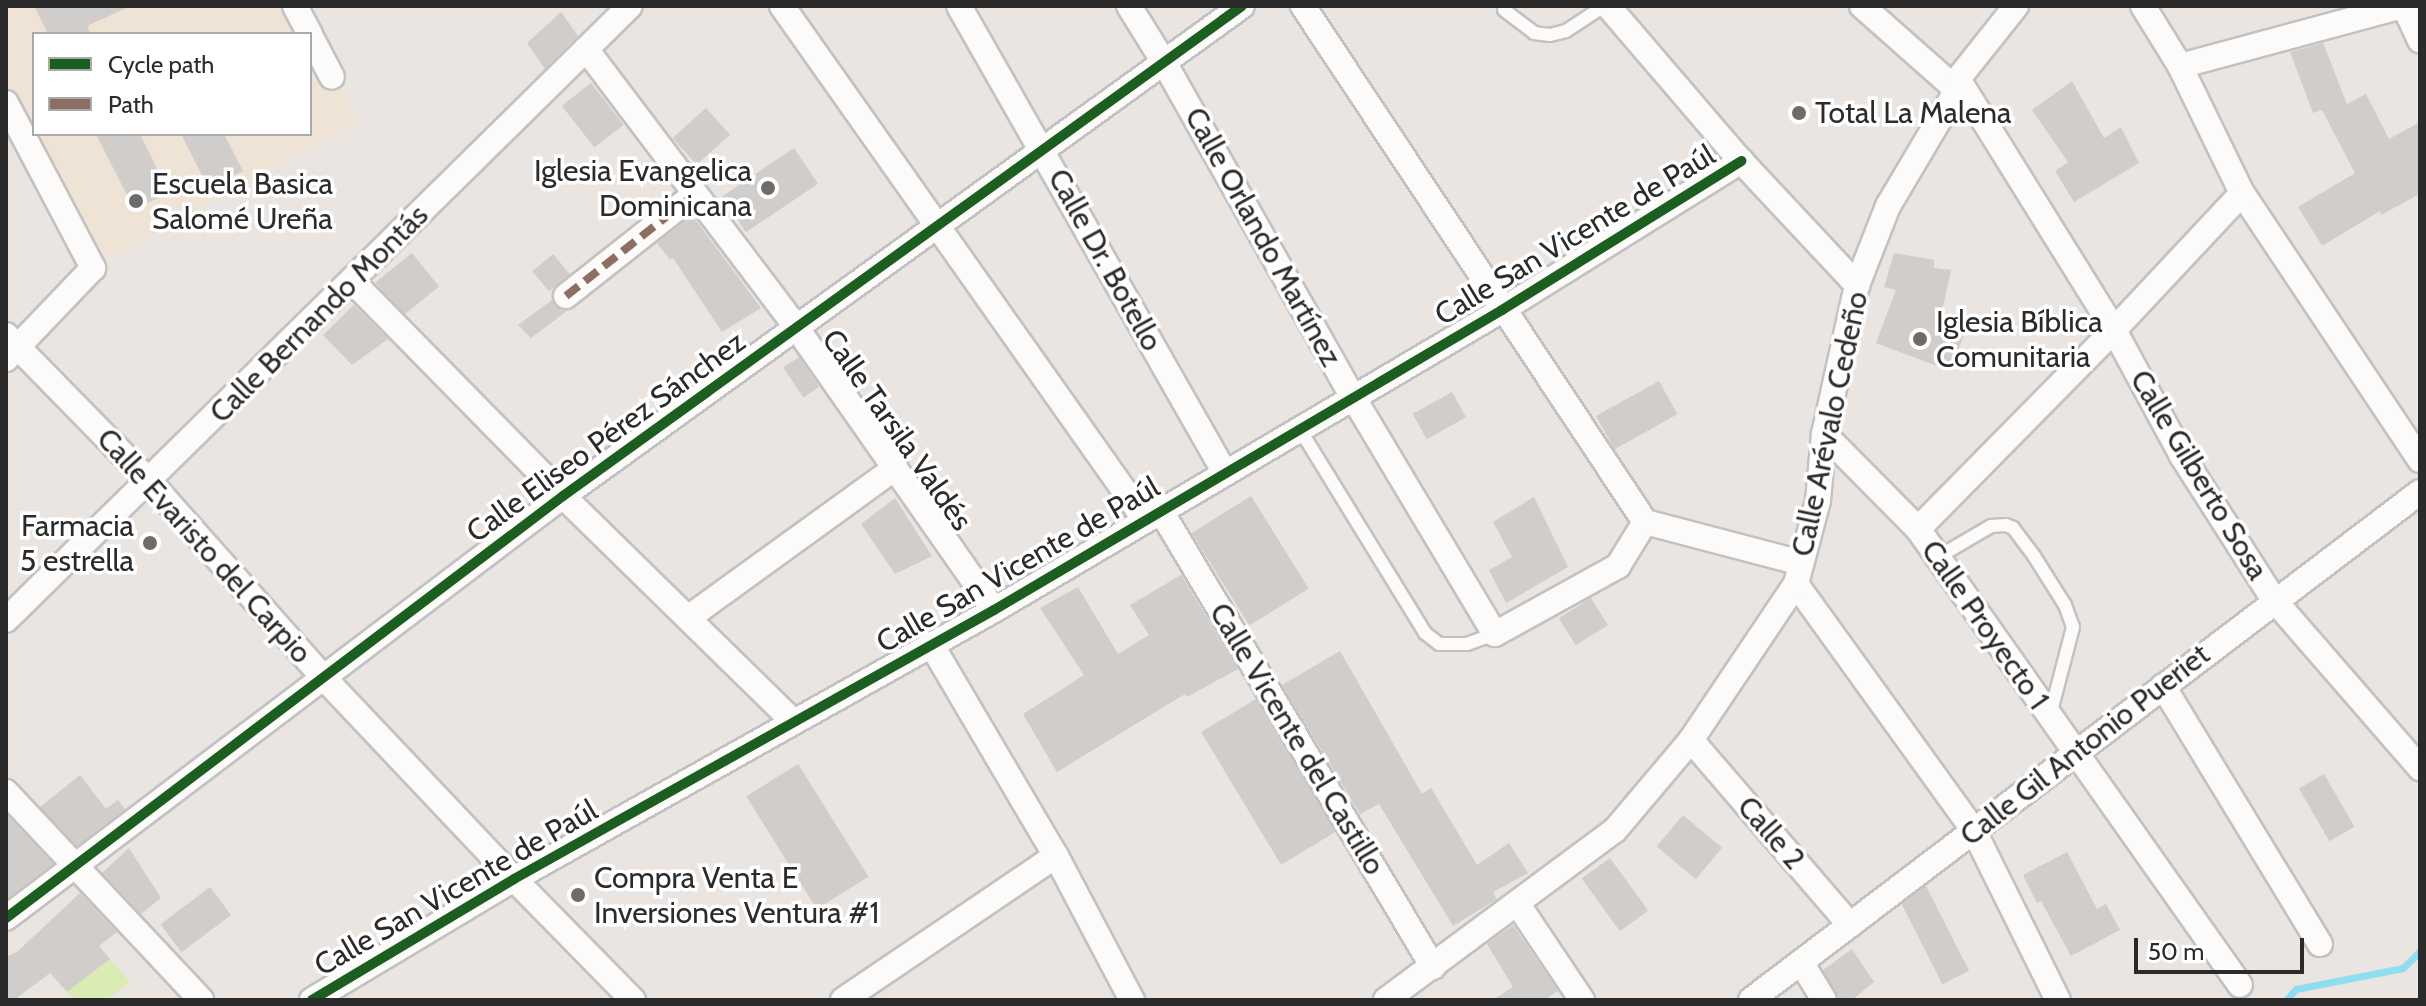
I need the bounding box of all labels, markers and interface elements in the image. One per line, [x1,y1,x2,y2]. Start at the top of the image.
legend [32,32,312,136]
text: Cycle path [108,50,214,79]
text: Path [108,90,154,119]
place label: Total La Malena [1815,95,2011,131]
street label: Calle Orlando Martínez [1177,101,1349,373]
marker: Total La Malena [1790,104,1808,122]
street label: Calle San Vicente de Paúl [1428,137,1722,333]
place label: Iglesia Evangelica Dominicana [534,153,752,224]
street label: Calle Dr. Botello [1040,163,1170,357]
place label: Escuela Basica Salomé Ureña [152,166,333,236]
marker: Iglesia Evangelica Dominicana [759,179,777,197]
marker: Escuela Basica Salomé Ureña [127,192,145,210]
street label: Calle Bernando Montás [202,197,436,431]
street label: Calle Arévalo Cedeño [1784,288,1876,560]
place label: Iglesia Bíblica Comunitaria [1936,304,2103,374]
street label: Calle Tarsila Valdés [814,323,980,537]
street label: Calle Eliseo Pérez Sánchez [460,324,752,550]
marker: Iglesia Bíblica Comunitaria [1911,330,1929,348]
street label: Calle Gilberto Sosa [2122,364,2276,586]
street label: Calle Evaristo del Carpio [89,421,319,671]
street label: Calle San Vicente de Paúl [870,469,1166,661]
place label: Farmacia 5 estrella [20,508,134,578]
marker: Farmacia 5 estrella [141,534,159,552]
street label: Calle Proyecto 1 [1913,534,2057,716]
street label: Calle Vicente del Castillo [1202,597,1392,881]
street label: Calle Gil Antonio Pueriet [1953,636,2217,854]
street label: Calle 2 [1730,789,1812,877]
street label: Calle San Vicente de Paúl [308,792,604,984]
place label: Compra Venta E Inversiones Ventura #1 [594,860,879,930]
marker: Compra Venta E Inversiones Ventura #1 [569,886,587,904]
scale bar [2138,922,2308,972]
text: 50 m [2148,937,2204,966]

